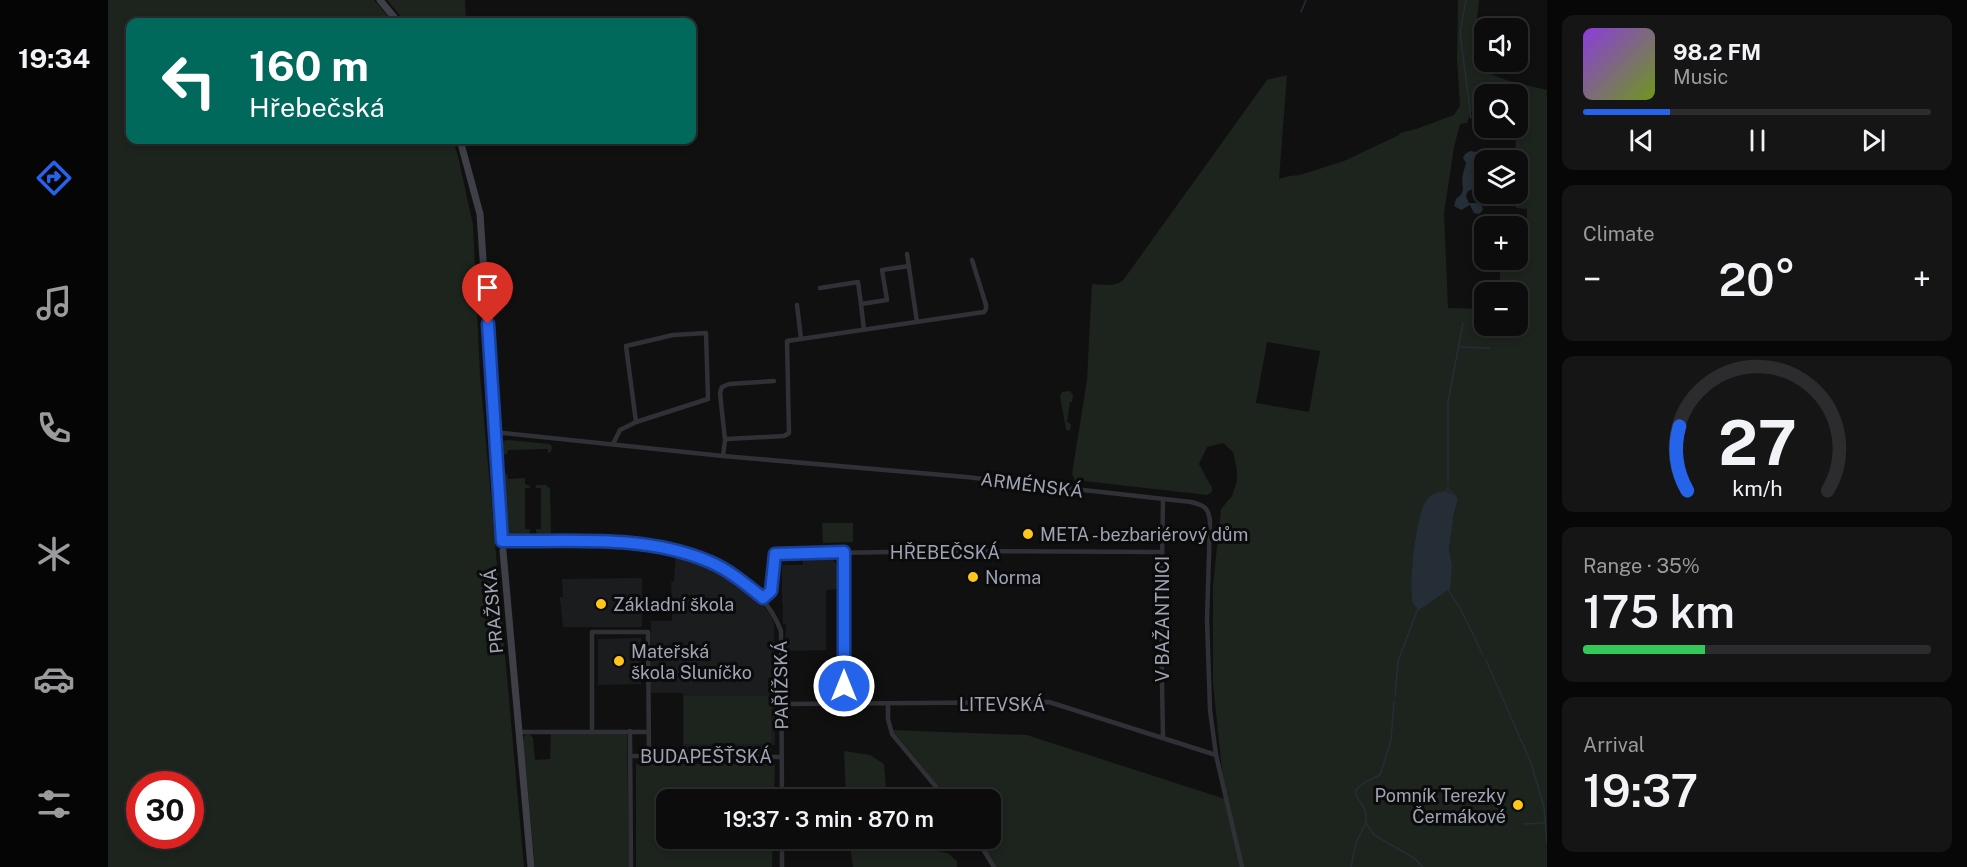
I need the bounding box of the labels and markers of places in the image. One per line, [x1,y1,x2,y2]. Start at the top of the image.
pin [462,262,513,324]
place label: META - bezbariérový dům [1040,524,1248,545]
marker: META - bezbariérový dům [1021,527,1035,541]
place label: Norma [985,567,1041,588]
marker: Norma [966,570,980,584]
place label: Základní škola [613,594,734,615]
marker: Základní škola [594,597,608,611]
place label: Mateřská škola Sluníčko [631,641,752,683]
marker: Mateřská škola Sluníčko [612,654,626,668]
place label: Pomník Terezky Čermákové [1374,785,1506,827]
marker: Pomník Terezky Čermákové [1511,798,1525,812]

